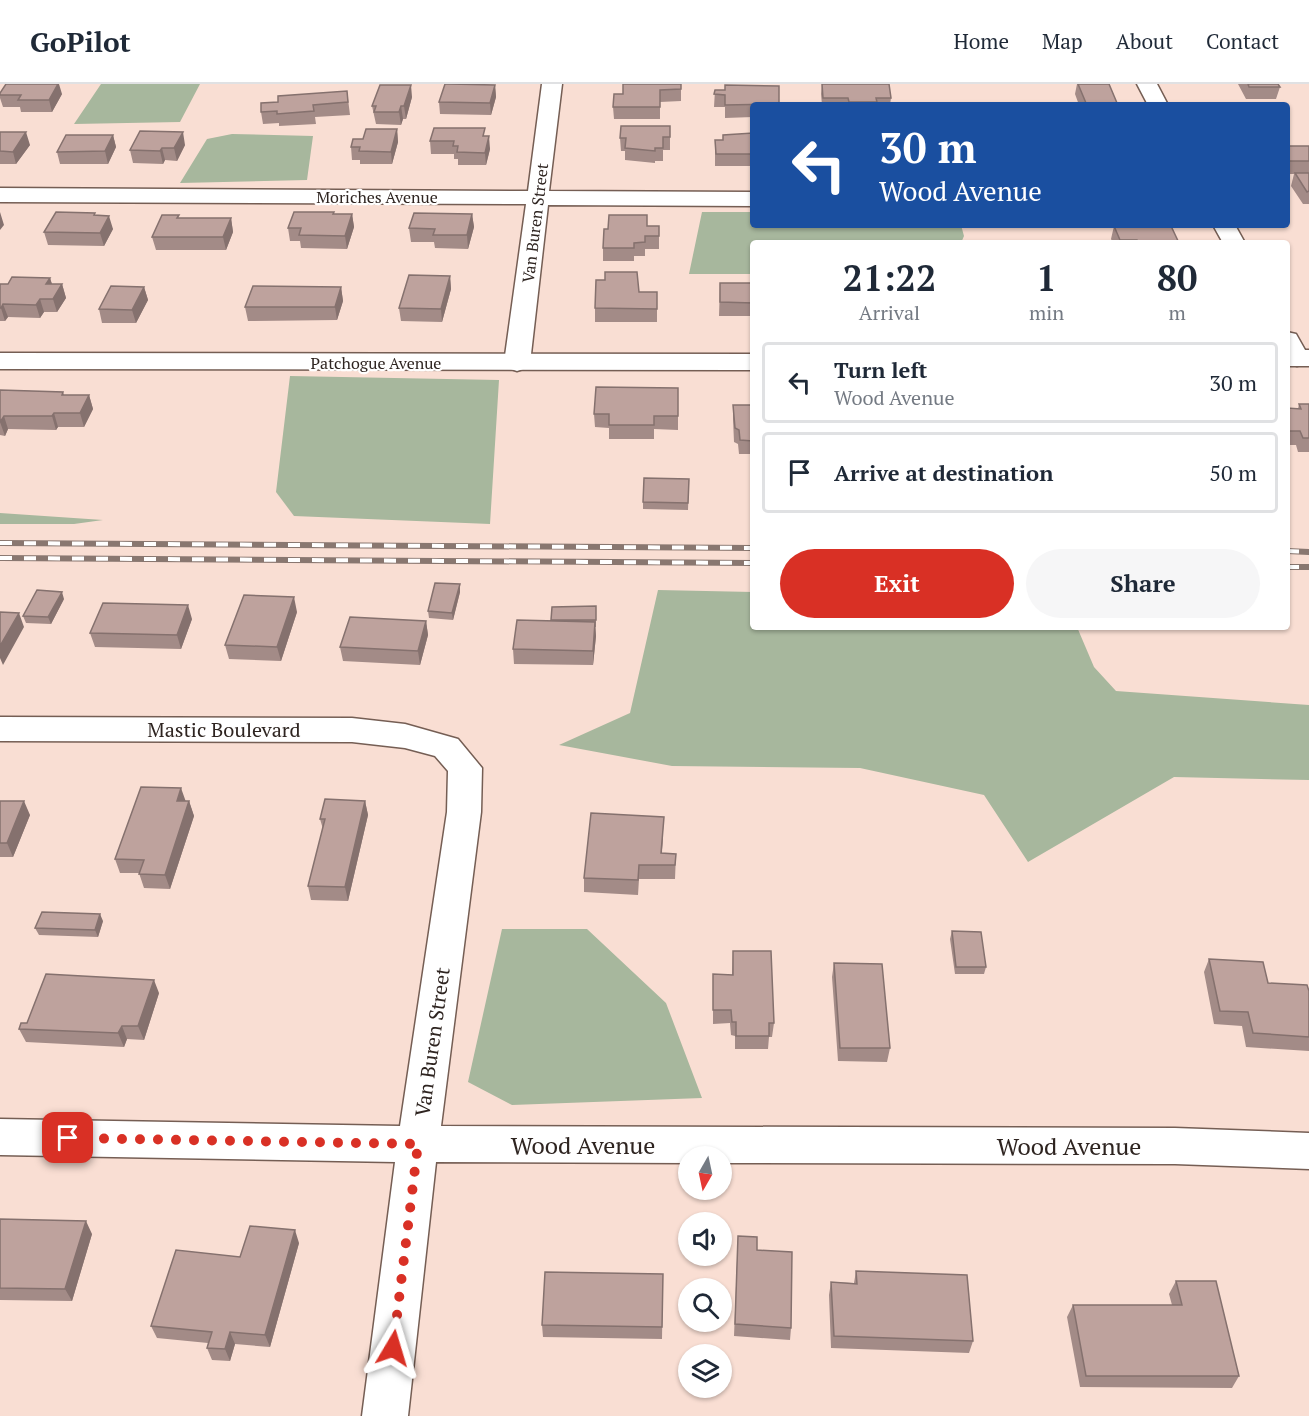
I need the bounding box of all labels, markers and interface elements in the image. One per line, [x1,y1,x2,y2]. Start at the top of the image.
text: GoPilot [30,23,131,60]
text: Home [953,27,1009,55]
text: Map [1042,27,1083,55]
text: About [1116,27,1173,55]
text: Contact [1206,27,1279,55]
text: 30 m [879,119,977,175]
icon: left [780,126,858,204]
street label: Van Buren Street [517,162,553,284]
text: Wood Avenue [879,173,1042,209]
street label: Moriches Avenue [316,186,438,208]
text: 21:22 [843,254,936,301]
text: 1 [1036,254,1057,301]
text: 80 [1157,254,1197,301]
text: Arrival [859,299,920,326]
text: min [1029,299,1064,326]
text: m [1168,299,1186,326]
street label: Patchogue Avenue [311,352,441,374]
text: Turn left [834,355,927,384]
icon: left [783,366,816,399]
text: 30 m [1209,368,1257,397]
text: Wood Avenue [834,384,955,411]
icon: arrive [783,456,816,489]
text: Arrive at destination [834,458,1053,487]
text: 50 m [1209,458,1257,487]
button: Exit [780,549,1014,618]
button: Share [1026,549,1260,618]
street label: Mastic Boulevard [147,716,301,743]
street label: Van Buren Street [408,965,456,1118]
pin [42,1112,93,1163]
icon: arrive [51,1121,84,1154]
street label: Wood Avenue [511,1129,655,1161]
street label: Wood Avenue [997,1130,1141,1162]
north arrow [678,1146,732,1200]
map controls [678,1146,732,1398]
button: sound [678,1212,732,1266]
button: search [678,1278,732,1332]
position arrow [361,1316,425,1380]
button: layers [678,1344,732,1398]

